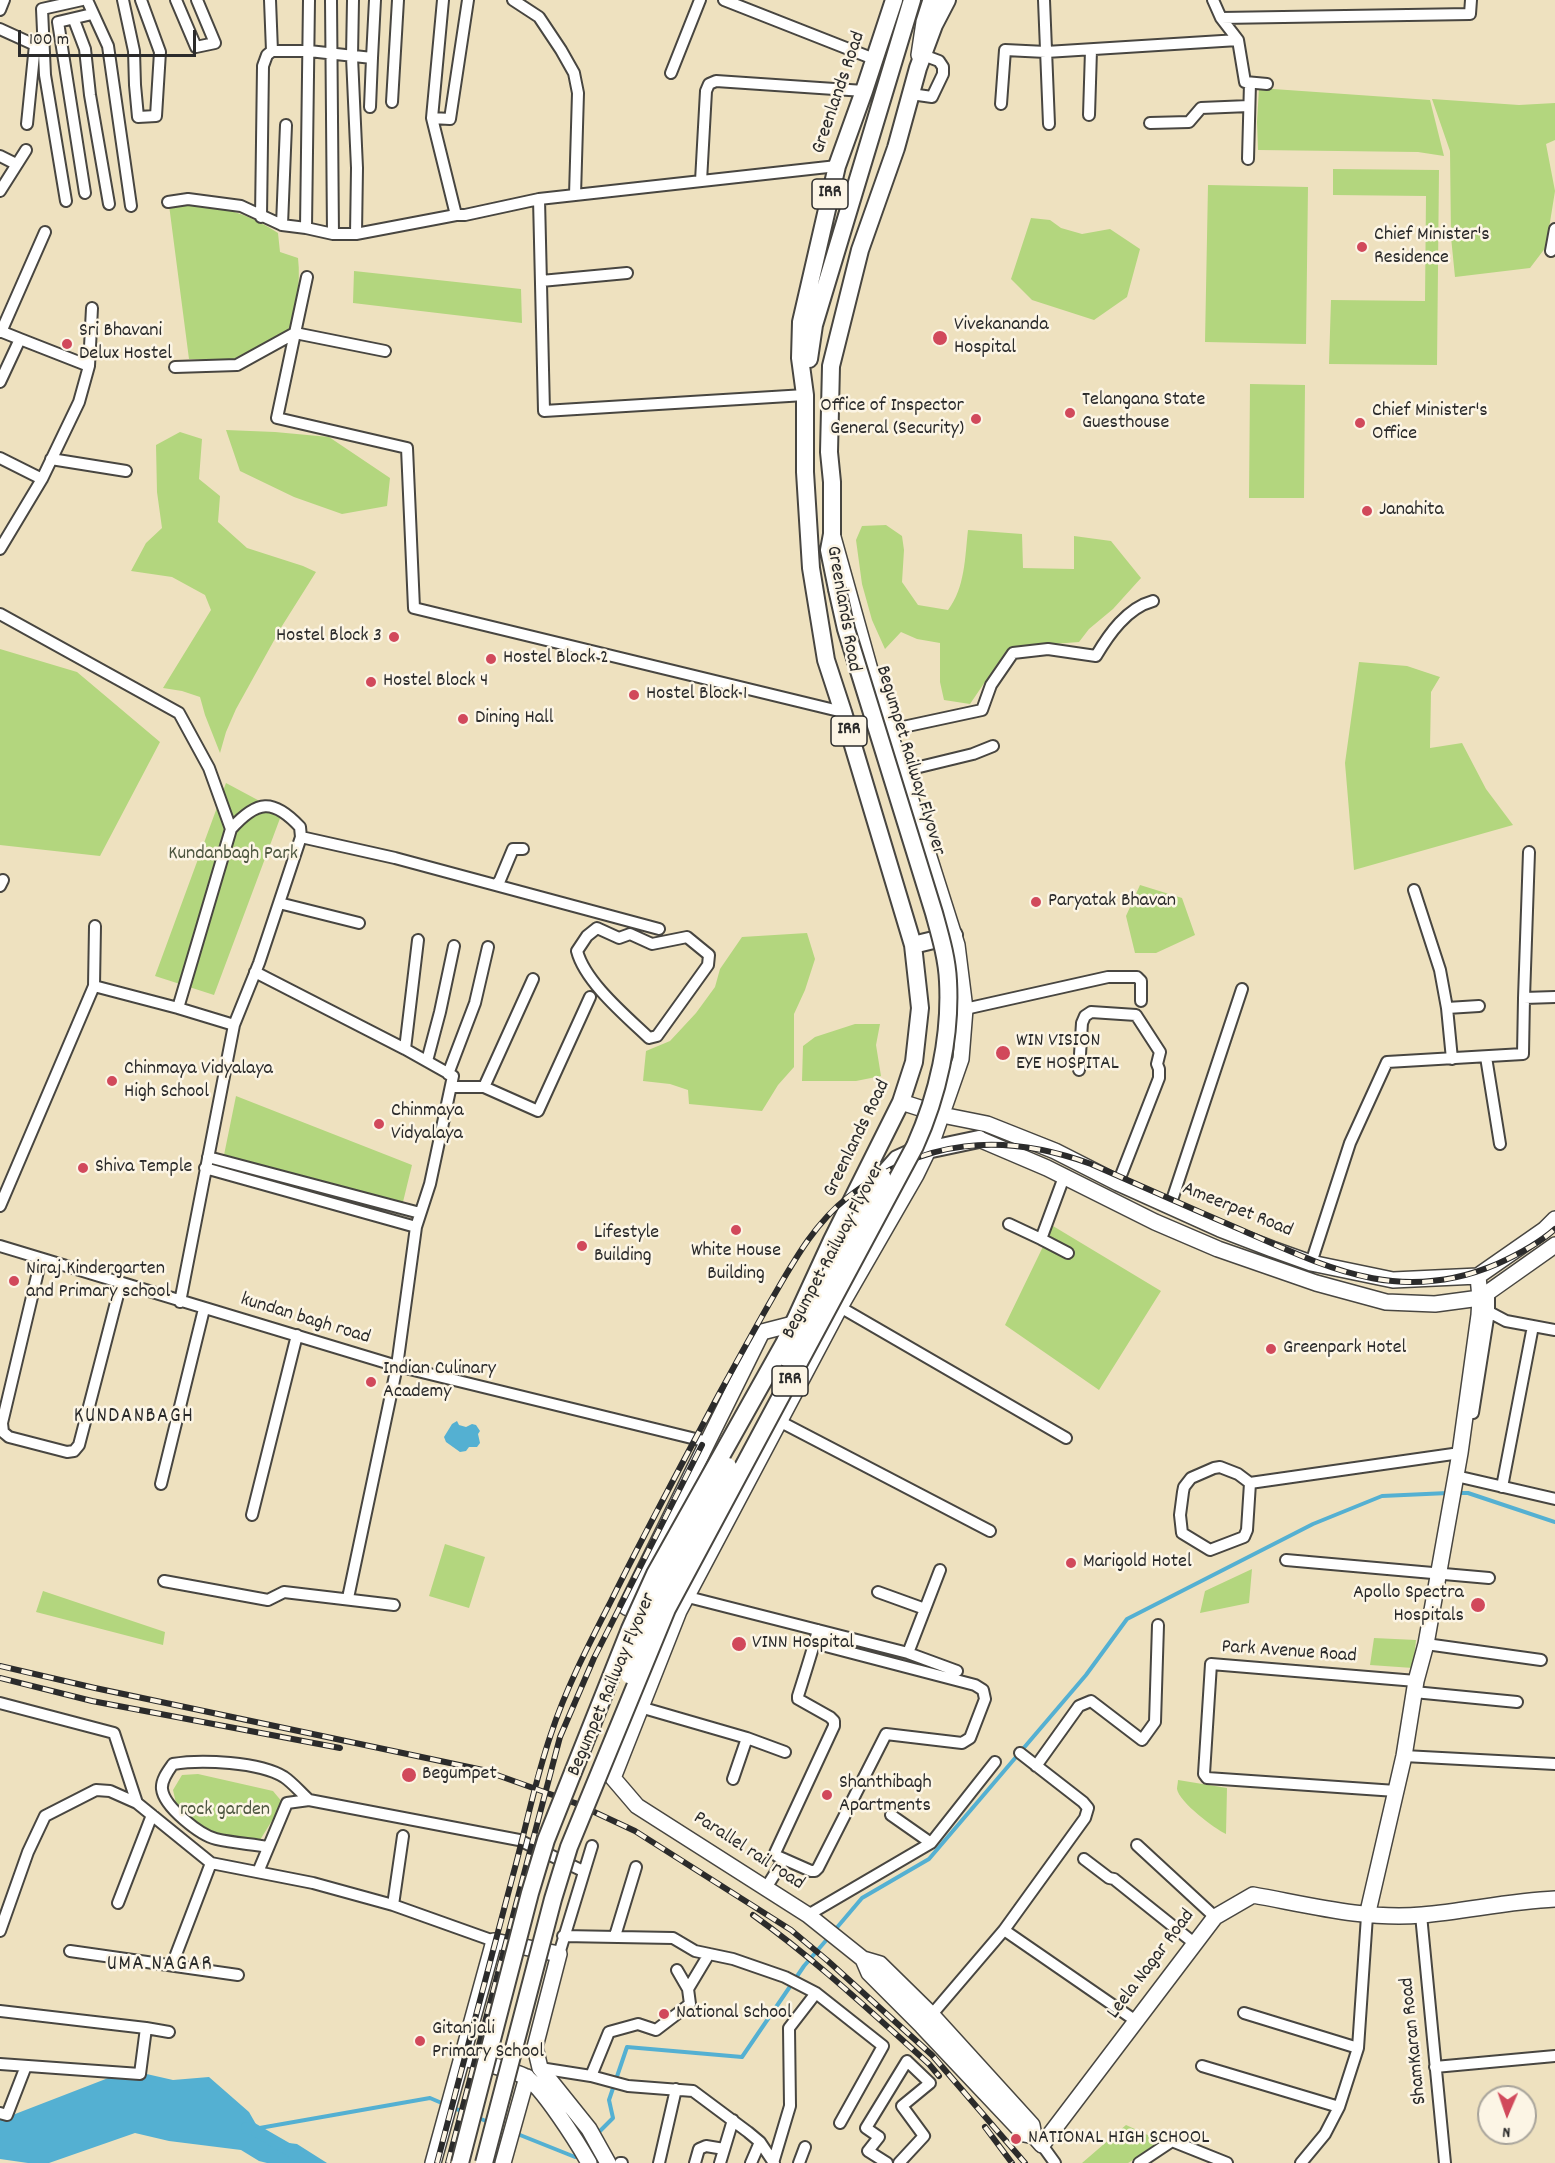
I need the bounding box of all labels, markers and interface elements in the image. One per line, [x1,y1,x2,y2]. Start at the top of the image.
scale bar [21,18,200,56]
text: 100 m [29,28,69,53]
street label: Greenlands Road [808,29,872,157]
road number: IRR [812,179,848,209]
place label: Chief Minister's Residence [1374,224,1490,271]
marker: Chief Minister's Residence [1355,240,1369,254]
place label: Vivekananda Hospital [954,314,1049,361]
place label: Sri Bhavani Delux Hostel [79,320,172,367]
marker: Vivekananda Hospital [931,329,949,347]
marker: Sri Bhavani Delux Hostel [60,337,74,351]
place label: Telangana State Guesthouse [1082,389,1205,436]
place label: Office of Inspector General (Security) [820,395,964,442]
place label: Chief Minister's Office [1372,400,1488,447]
marker: Telangana State Guesthouse [1063,406,1077,420]
marker: Office of Inspector General (Security) [969,412,983,426]
marker: Chief Minister's Office [1353,416,1367,430]
place label: Janahita [1379,499,1444,523]
marker: Janahita [1360,504,1374,518]
street label: Greenlands Road [819,544,865,674]
place label: Hostel Block 3 [276,625,382,649]
marker: Hostel Block 3 [387,630,401,644]
place label: Hostel Block 2 [503,647,609,671]
marker: Hostel Block 2 [484,652,498,666]
street label: Begumpet Railway Flyover [869,663,949,859]
place label: Hostel Block 4 [383,670,488,694]
marker: Hostel Block 4 [364,675,378,689]
place label: Hostel Block 1 [646,683,747,707]
marker: Hostel Block 1 [627,688,641,702]
place label: Dining Hall [475,707,554,731]
marker: Dining Hall [456,712,470,726]
road number: IRR [831,716,867,746]
park label: Kundanbagh Park [168,843,298,867]
place label: Paryatak Bhavan [1048,890,1176,914]
marker: Paryatak Bhavan [1029,895,1043,909]
place label: WIN VISION EYE HOSPITAL [1016,1030,1119,1077]
marker: WIN VISION EYE HOSPITAL [994,1044,1012,1062]
place label: Chinmaya Vidyalaya High School [124,1058,273,1105]
marker: Chinmaya Vidyalaya High School [105,1074,119,1088]
street label: Greenlands Road [819,1076,897,1202]
place label: Chinmaya Vidyalaya [391,1100,464,1147]
marker: Chinmaya Vidyalaya [372,1117,386,1131]
place label: Shiva Temple [95,1156,192,1180]
street label: Begumpet Railway Flyover [778,1158,892,1344]
marker: Shiva Temple [76,1161,90,1175]
street label: Ameerpet Road [1178,1178,1296,1244]
place label: Lifestyle Building [594,1222,659,1269]
marker: White House Building [729,1223,743,1237]
marker: Lifestyle Building [575,1239,589,1253]
place label: White House Building [691,1240,781,1287]
place label: Niraj Kindergarten and Primary school [26,1258,170,1305]
marker: Niraj Kindergarten and Primary school [7,1274,21,1288]
street label: kundan bagh road [237,1289,373,1351]
place label: Greenpark Hotel [1283,1337,1406,1361]
marker: Greenpark Hotel [1264,1342,1278,1356]
place label: Indian Culinary Academy [383,1358,496,1405]
road number: IRR [772,1366,808,1396]
marker: Indian Culinary Academy [364,1375,378,1389]
district label: KUNDANBAGH [74,1405,194,1431]
place label: Marigold Hotel [1083,1551,1192,1575]
marker: Marigold Hotel [1064,1556,1078,1570]
place label: Apollo Spectra Hospitals [1353,1582,1464,1629]
street label: Begumpet Railway Flyover [563,1590,663,1780]
marker: Apollo Spectra Hospitals [1469,1596,1487,1614]
place label: VINN Hospital [752,1632,854,1656]
marker: VINN Hospital [730,1635,748,1653]
street label: Park Avenue Road [1221,1636,1357,1670]
place label: Begumpet [422,1763,497,1787]
marker: Begumpet [400,1766,418,1784]
place label: Shanthibagh Apartments [839,1772,932,1819]
marker: Shanthibagh Apartments [820,1788,834,1802]
park label: rock garden [180,1799,270,1823]
street label: Parallel rail road [688,1807,808,1897]
street label: Leela Nagar Road [1103,1905,1201,2025]
district label: UMA NAGAR [107,1953,213,1979]
street label: ShamKaran Road [1396,1976,1434,2106]
place label: National School [676,2002,792,2026]
marker: National School [657,2007,671,2021]
place label: Gitanjali Primary School [432,2018,544,2065]
marker: Gitanjali Primary School [413,2034,427,2048]
north arrow [1477,2085,1537,2145]
text: N [1502,2120,1511,2143]
place label: NATIONAL HIGH SCHOOL [1028,2127,1209,2151]
marker: NATIONAL HIGH SCHOOL [1009,2132,1023,2146]

